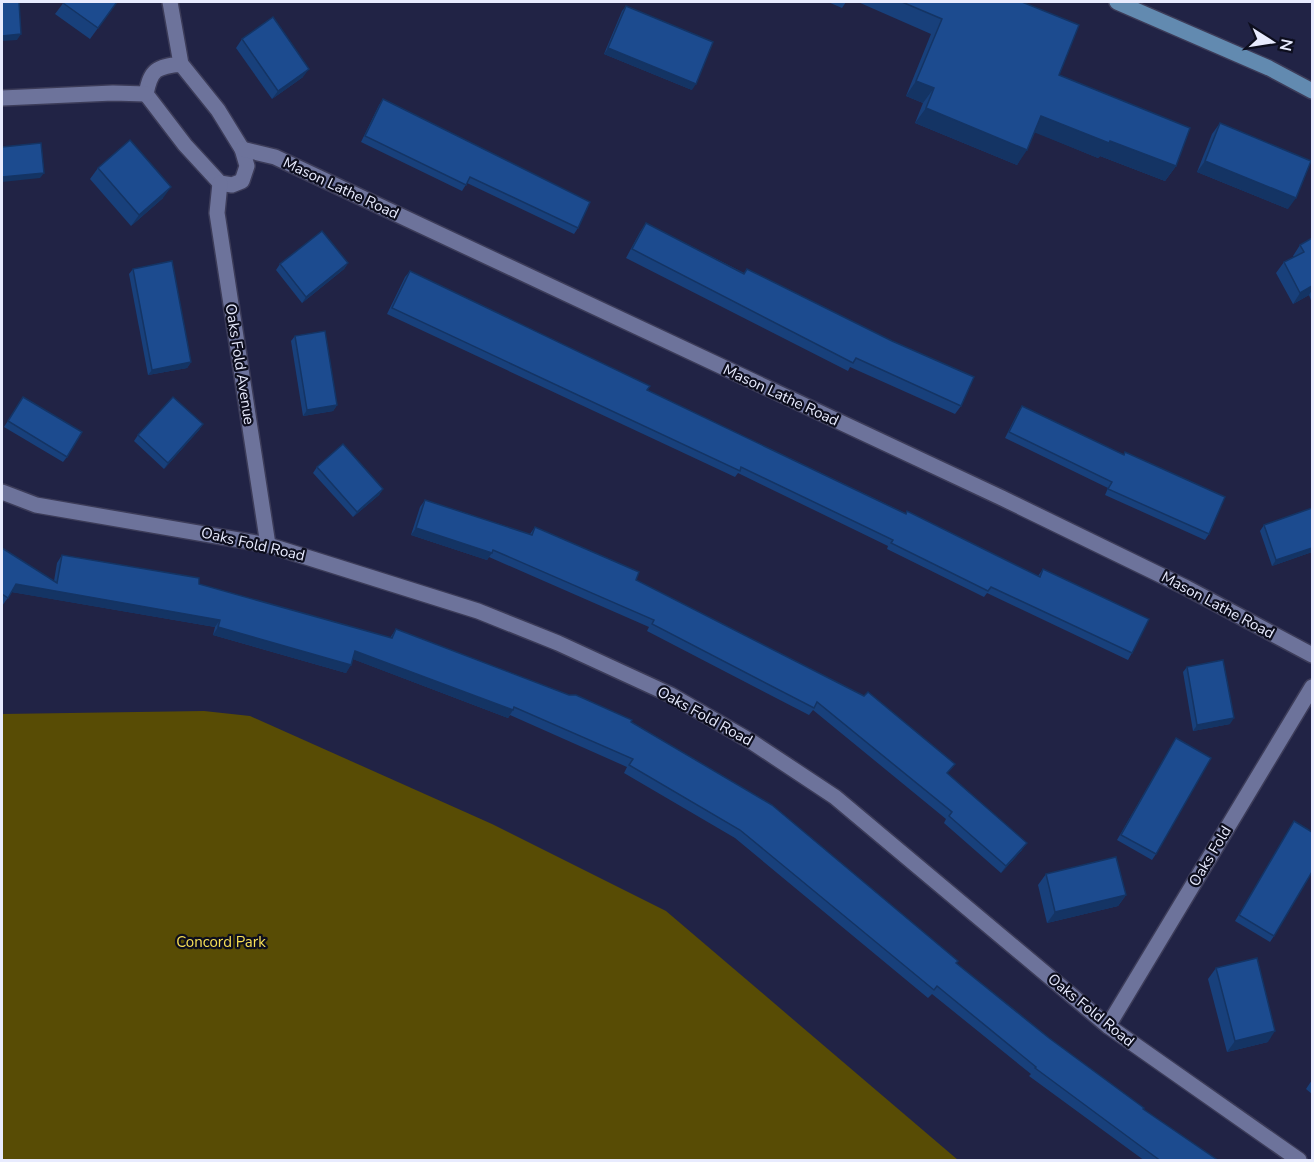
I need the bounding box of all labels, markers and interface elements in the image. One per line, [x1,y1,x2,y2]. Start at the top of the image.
north arrow [1242,12,1302,72]
text: N [1274,37,1298,53]
street label: Mason Lathe Road [280,152,402,224]
street label: Oaks Fold Avenue [221,302,259,426]
street label: Mason Lathe Road [720,359,842,431]
street label: Oaks Fold Road [199,522,307,566]
street label: Mason Lathe Road [1158,567,1278,643]
street label: Oaks Fold Road [654,682,756,750]
street label: Oaks Fold [1184,822,1236,890]
park label: Concord Park [176,932,266,952]
street label: Oaks Fold Road [1044,969,1138,1051]

